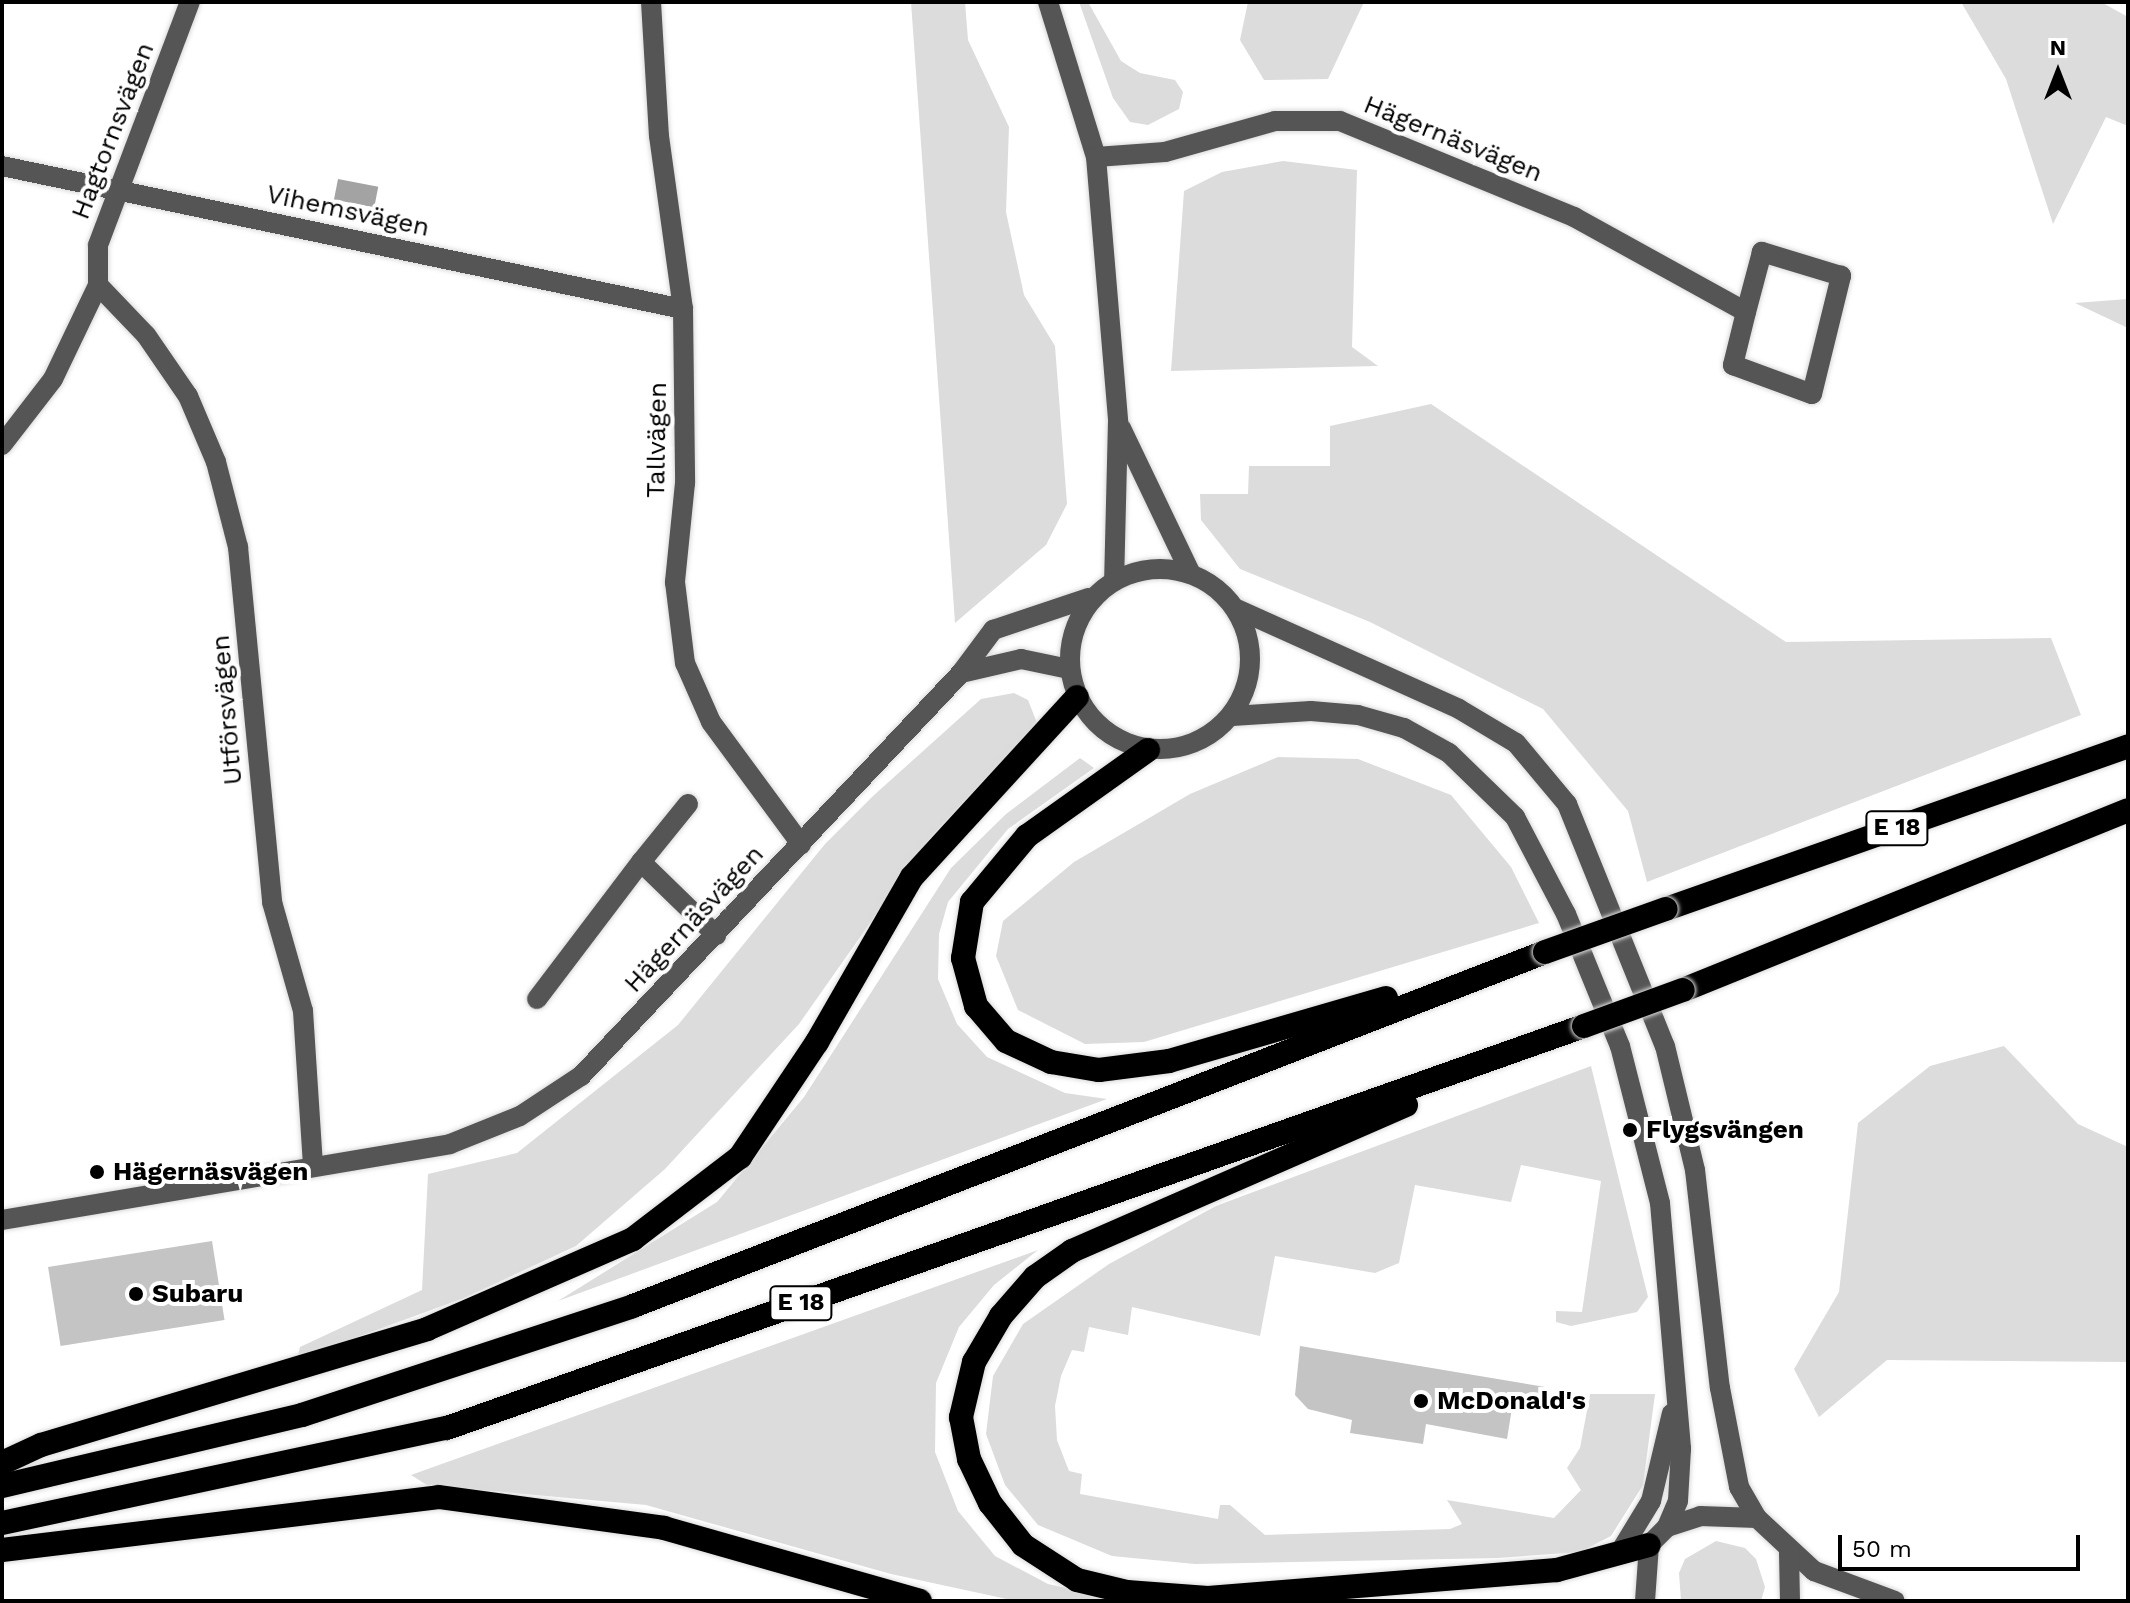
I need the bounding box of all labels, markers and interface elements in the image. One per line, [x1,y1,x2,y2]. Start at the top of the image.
north arrow [2018,32,2098,112]
text: N [2050,35,2066,60]
street label: Hagtornsvägen [65,38,161,224]
street label: Hägernäsvägen [1359,89,1547,189]
street label: Vihemsvägen [264,179,432,243]
street label: Tallvägen [640,382,674,498]
street label: Utförsvägen [205,634,249,786]
road number: E 18 [1865,808,1929,848]
street label: Hägernäsvägen [618,839,770,999]
place label: Flygsvängen [1646,1114,1804,1146]
marker: Flygsvängen [1621,1121,1639,1139]
place label: Hägernäsvägen [113,1156,308,1188]
marker: Hägernäsvägen [88,1163,106,1181]
place label: Subaru [152,1278,243,1310]
road number: E 18 [769,1283,833,1323]
marker: Subaru [127,1285,145,1303]
place label: McDonald's [1437,1385,1586,1417]
marker: McDonald's [1412,1392,1430,1410]
scale bar [1842,1519,2084,1569]
text: 50 m [1852,1535,1912,1563]

